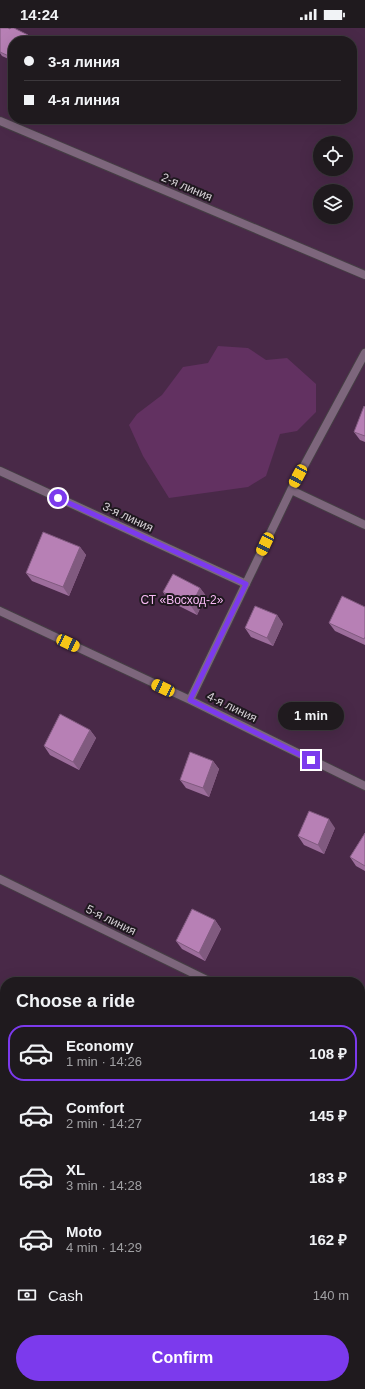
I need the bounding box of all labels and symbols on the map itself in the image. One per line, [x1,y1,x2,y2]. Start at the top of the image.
street label: 2-я линия [159,170,215,204]
car [287,463,309,489]
route start [49,489,67,507]
street label: 3-я линия [101,499,155,535]
car [254,531,276,557]
park label: СТ «Восход-2» [141,593,224,607]
car [55,632,81,654]
car [150,677,176,699]
street label: 4-я линия [205,689,259,725]
callout: 1 min [278,702,344,730]
route end [302,751,320,769]
street label: 5-я линия [84,902,138,938]

